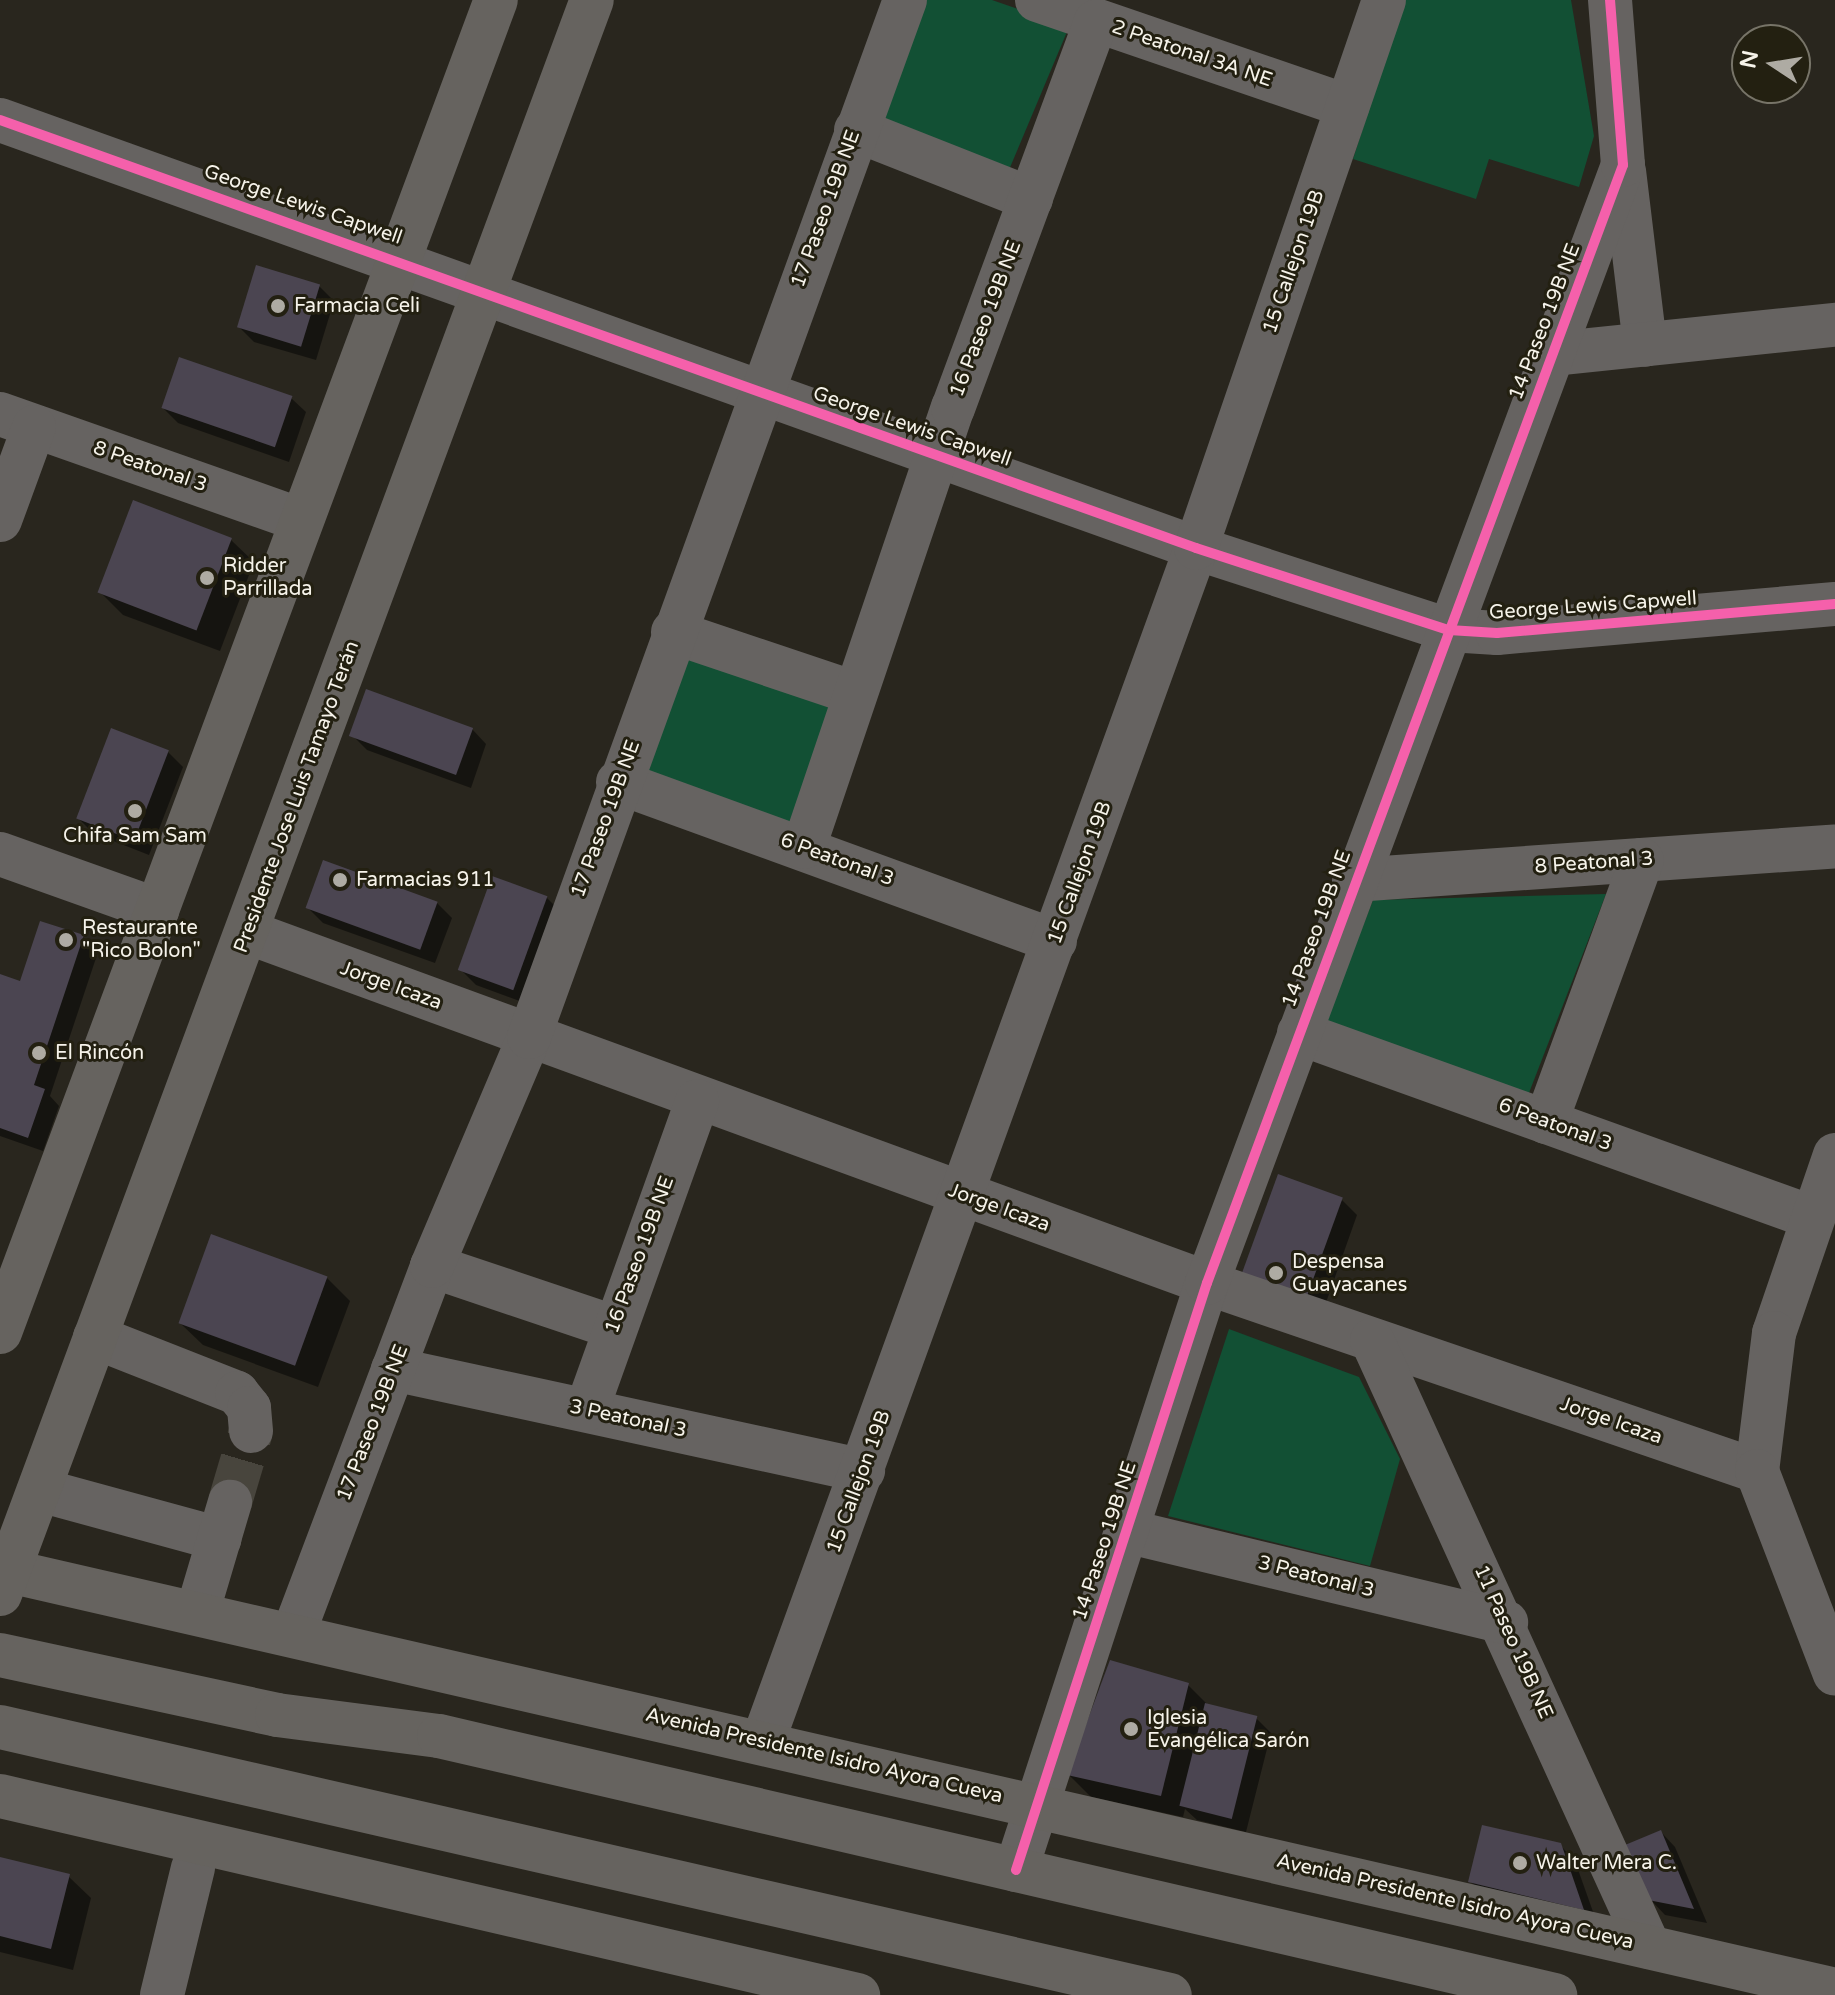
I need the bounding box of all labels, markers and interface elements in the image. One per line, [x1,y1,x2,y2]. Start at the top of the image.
street label: 2 Peatonal 3A NE [1109,15,1275,93]
north arrow [1731,24,1811,104]
text: N [1735,48,1764,71]
street label: 17 Paseo 19B NE [786,127,866,291]
street label: George Lewis Capwell [201,160,405,250]
street label: 15 Callejon 19B [1258,187,1330,337]
street label: 16 Paseo 19B NE [945,237,1027,401]
street label: 14 Paseo 19B NE [1504,240,1586,404]
place label: Farmacia Celi [294,294,420,318]
marker: Farmacia Celi [269,297,287,315]
street label: George Lewis Capwell [810,382,1014,472]
street label: 8 Peatonal 3 [90,436,210,498]
place label: Ridder Parrillada [223,554,313,601]
marker: Ridder Parrillada [198,569,216,587]
street label: George Lewis Capwell [1488,587,1698,625]
street label: Presidente Jose Luis Tamayo Terán [229,638,365,956]
street label: 17 Paseo 19B NE [566,737,646,901]
street label: 15 Callejon 19B [1043,798,1117,948]
marker: Chifa Sam Sam [126,802,144,820]
place label: Chifa Sam Sam [63,824,207,848]
street label: 6 Peatonal 3 [777,828,897,892]
street label: 14 Paseo 19B NE [1277,847,1357,1011]
street label: 8 Peatonal 3 [1534,847,1654,879]
place label: Farmacias 911 [356,868,494,892]
marker: Farmacias 911 [331,871,349,889]
place label: Restaurante "Rico Bolon" [82,916,201,963]
marker: Restaurante "Rico Bolon" [57,931,75,949]
street label: Jorge Icaza [337,957,445,1015]
place label: El Rincón [55,1041,144,1065]
marker: El Rincón [30,1044,48,1062]
street label: 6 Peatonal 3 [1495,1093,1615,1157]
street label: 16 Paseo 19B NE [600,1173,680,1337]
street label: Jorge Icaza [945,1179,1053,1237]
place label: Despensa Guayacanes [1292,1250,1407,1297]
marker: Despensa Guayacanes [1267,1264,1285,1282]
street label: 17 Paseo 19B NE [332,1341,414,1505]
street label: Jorge Icaza [1557,1392,1665,1450]
street label: 3 Peatonal 3 [567,1395,689,1443]
street label: 15 Callejon 19B [822,1407,896,1557]
street label: 14 Paseo 19B NE [1068,1458,1142,1624]
street label: 3 Peatonal 3 [1255,1551,1377,1603]
street label: 11 Paseo 19B NE [1468,1561,1558,1723]
street label: Avenida Presidente Isidro Ayora Cueva [643,1703,1005,1809]
place label: Iglesia Evangélica Sarón [1147,1706,1310,1753]
marker: Iglesia Evangélica Sarón [1122,1720,1140,1738]
street label: Avenida Presidente Isidro Ayora Cueva [1274,1849,1636,1955]
place label: Walter Mera C. [1536,1851,1677,1875]
marker: Walter Mera C. [1511,1854,1529,1872]

